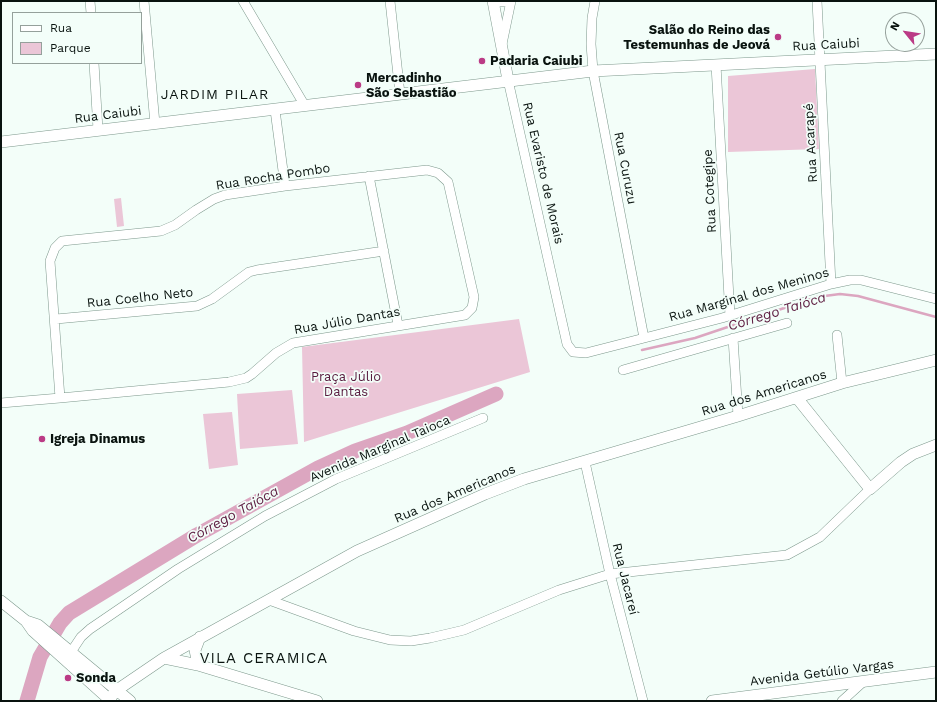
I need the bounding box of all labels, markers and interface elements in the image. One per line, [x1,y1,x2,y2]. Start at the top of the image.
legend [12,12,142,64]
north arrow [885,12,925,52]
text: N [887,19,903,33]
text: Rua [50,21,72,35]
place label: Salão do Reino das Testemunhas de Jeová [623,22,770,53]
marker: Salão do Reino das Testemunhas de Jeová [773,32,783,42]
street label: Rua Caiubi [792,35,860,55]
text: Parque [50,41,91,55]
place label: Padaria Caiubi [490,53,583,69]
marker: Padaria Caiubi [477,56,487,66]
place label: Mercadinho São Sebastião [366,70,457,101]
marker: Mercadinho São Sebastião [353,80,363,90]
district label: JARDIM PILAR [161,87,269,103]
street label: Rua Evaristo de Morais [519,101,567,245]
street label: Rua Caiubi [73,103,143,127]
street label: Rua Acarapé [801,103,821,183]
street label: Rua Curuzu [610,130,640,206]
street label: Rua Cotegipe [700,149,720,233]
street label: Rua Rocha Pombo [215,160,331,194]
street label: Rua Marginal dos Meninos [667,265,831,325]
street label: Rua Coelho Neto [86,285,194,311]
water label: Córrego Taióca [726,289,828,335]
street label: Rua Júlio Dantas [293,304,401,338]
street label: Rua dos Americanos [700,367,828,419]
park label: Praça Júlio Dantas [311,369,381,400]
street label: Avenida Marginal Taioca [307,412,453,486]
place label: Igreja Dinamus [50,431,145,447]
marker: Igreja Dinamus [37,434,47,444]
street label: Rua dos Americanos [392,461,518,527]
water label: Córrego Taióca [184,483,282,547]
street label: Rua Jacareí [609,541,641,617]
district label: VILA CERAMICA [200,650,328,668]
street label: Avenida Getúlio Vargas [749,656,895,690]
place label: Sonda [76,670,116,686]
marker: Sonda [63,673,73,683]

